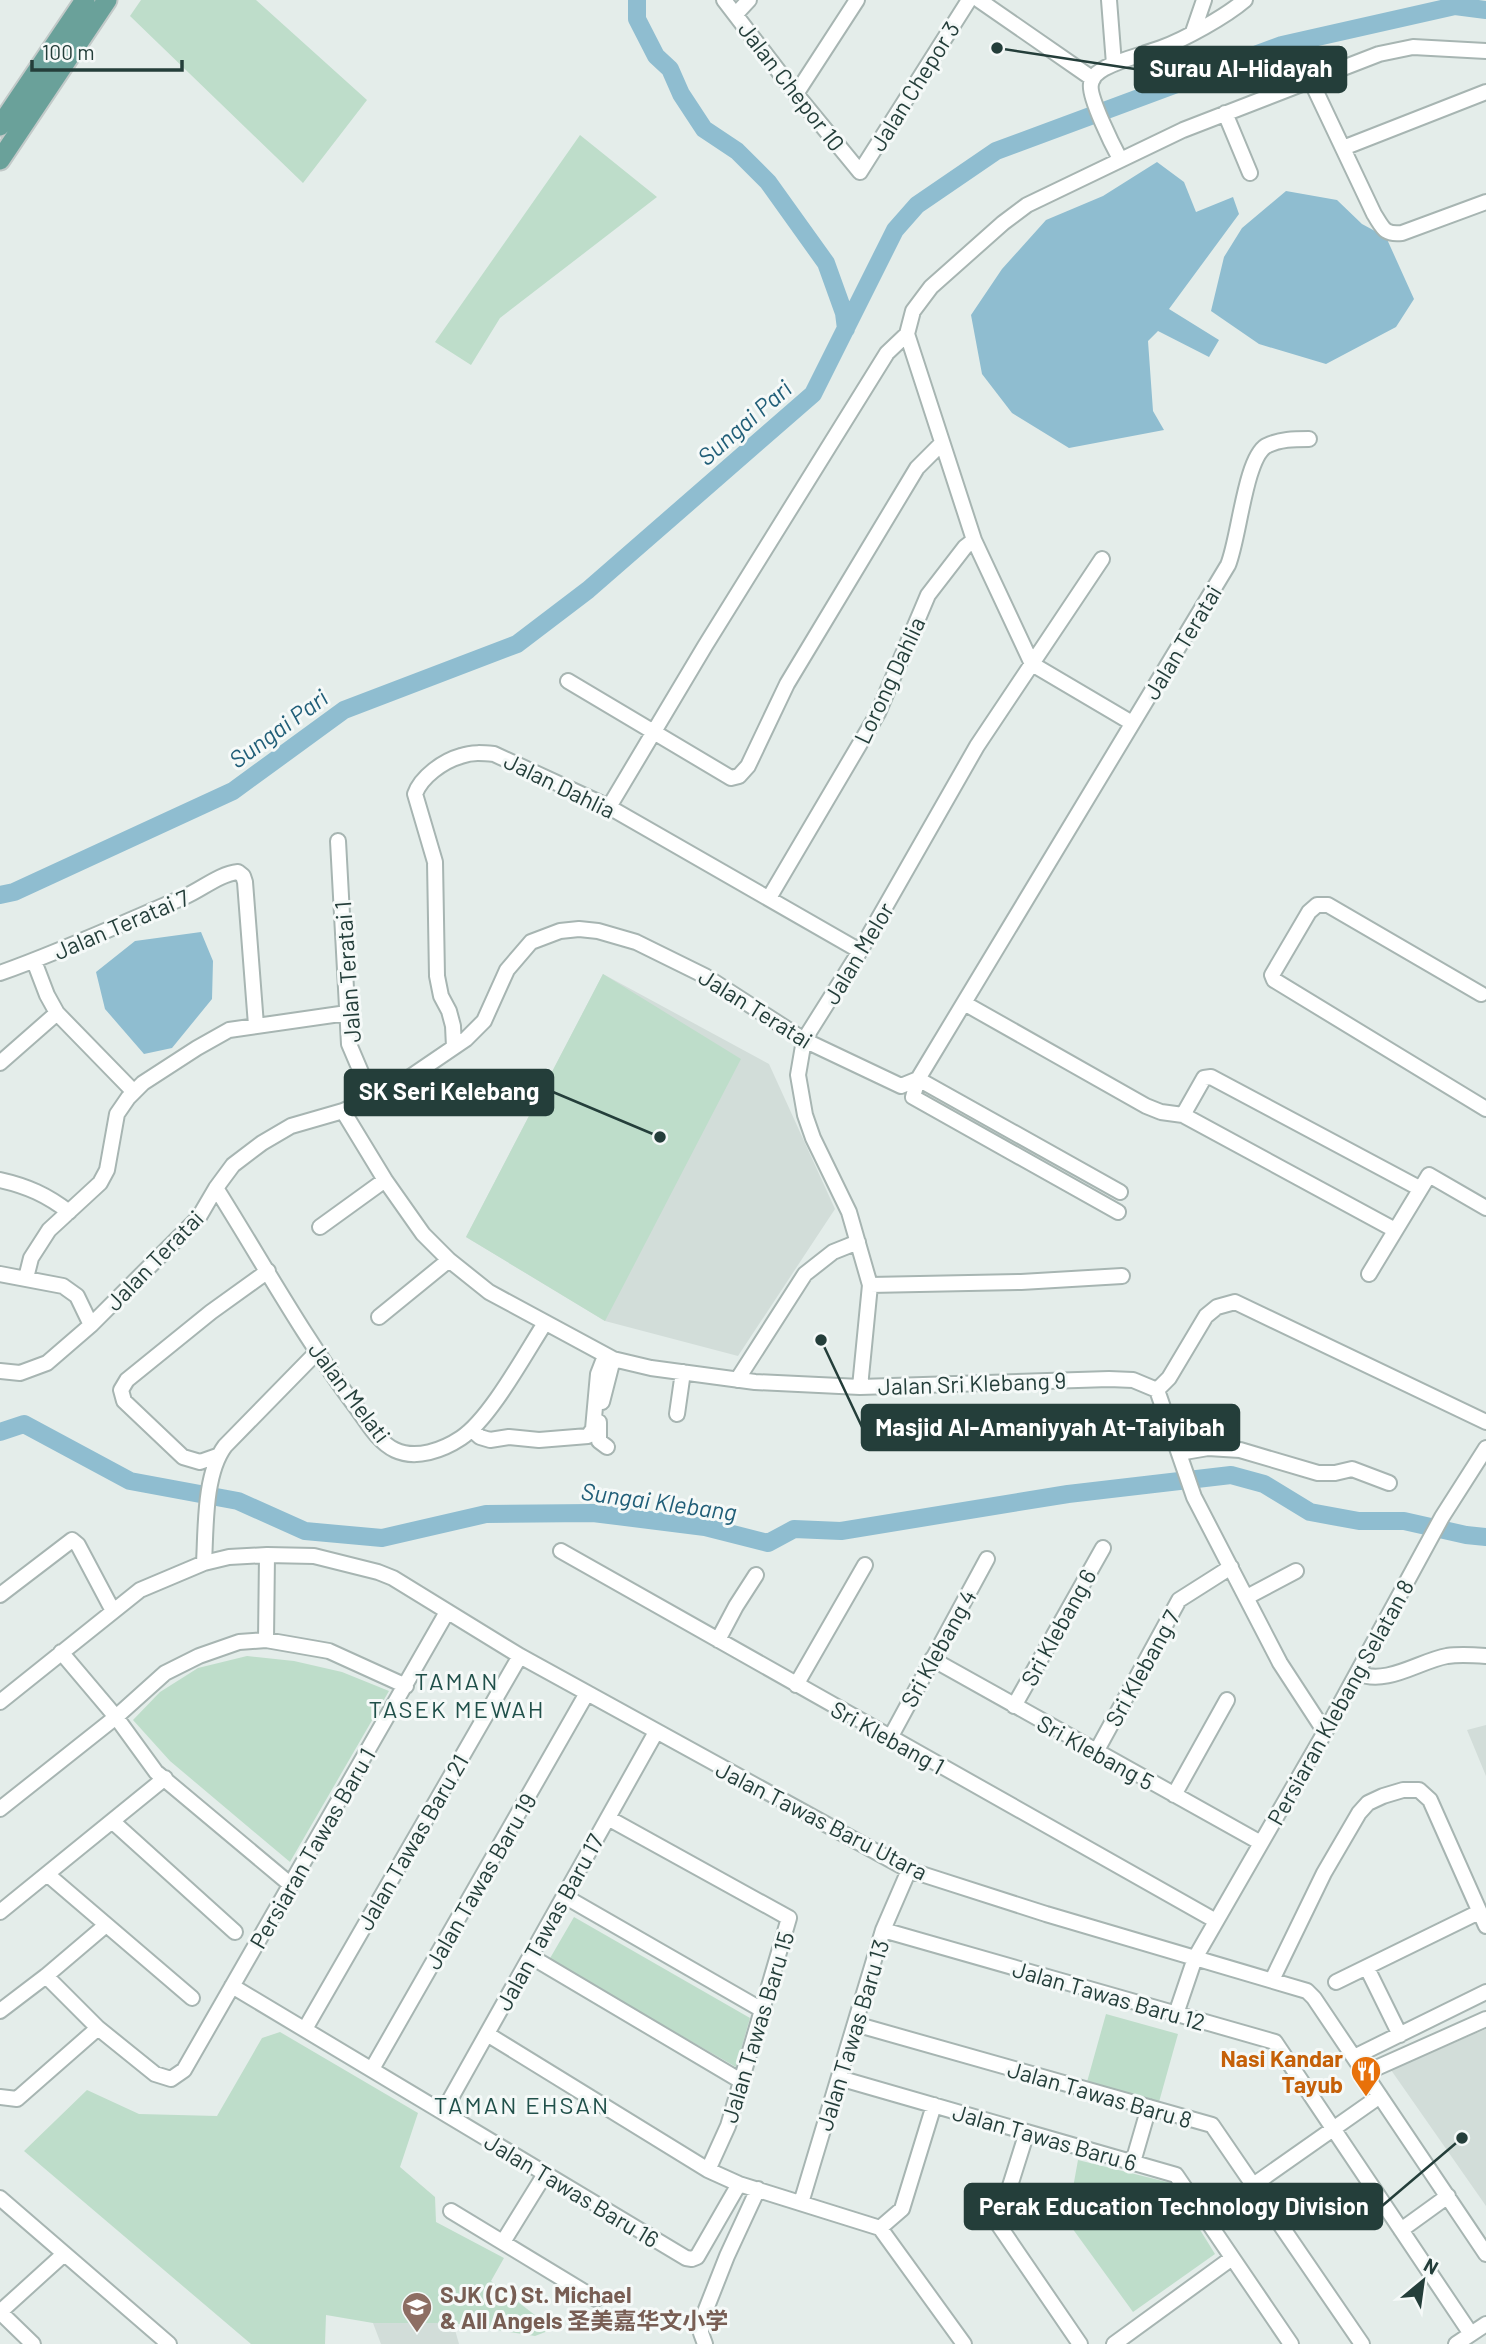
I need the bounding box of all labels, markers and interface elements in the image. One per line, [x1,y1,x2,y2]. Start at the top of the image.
street label: Jalan Chepor 10 [733,16,851,156]
street label: Jalan Chepor 3 [863,16,965,156]
scale bar [32,28,182,72]
text: 100 m [42,39,95,64]
callout: Surau Al-Hidayah [1135,47,1346,92]
text: Surau Al-Hidayah [1149,53,1333,82]
water label: Sungai Pari [691,373,797,471]
street label: Jalan Teratai [1137,580,1227,704]
street label: Lorong Dahlia [847,612,931,748]
water label: Sungai Pari [223,682,333,774]
street label: Jalan Dahlia [500,746,620,824]
street label: Jalan Teratai 7 [49,883,193,965]
street label: Jalan Melor [817,896,900,1009]
street label: Jalan Teratai 1 [328,900,366,1044]
street label: Jalan Teratai [694,962,818,1054]
callout: SK Seri Kelebang [345,1070,553,1115]
text: SK Seri Kelebang [359,1076,539,1105]
street label: Jalan Teratai [99,1204,209,1316]
street label: Jalan Melati [303,1336,397,1448]
street label: Jalan Sri Klebang 9 [877,1366,1067,1400]
callout: Masjid Al-Amaniyyah At-Taiyibah [862,1405,1239,1450]
text: Masjid Al-Amaniyyah At-Taiyibah [875,1412,1225,1441]
water label: Sungai Klebang [579,1476,739,1526]
street label: Sri Klebang 6 [1014,1564,1102,1690]
street label: Persiaran Klebang Selatan 8 [1261,1574,1419,1830]
street label: Sri Klebang 4 [894,1584,982,1712]
street label: Sri Klebang 7 [1099,1605,1185,1731]
district label: TAMAN TASEK MEWAH [368,1666,546,1723]
street label: Sri Klebang 1 [826,1694,950,1780]
street label: Sri Klebang 5 [1033,1708,1159,1796]
street label: Persiaran Tawas Baru 1 [243,1743,381,1953]
street label: Jalan Tawas Baru 21 [350,1749,474,1935]
street label: Jalan Tawas Baru Utara [712,1754,932,1886]
street label: Jalan Tawas Baru 19 [418,1788,542,1974]
street label: Jalan Tawas Baru 17 [489,1829,609,2015]
street label: Jalan Tawas Baru 15 [715,1928,799,2126]
street label: Jalan Tawas Baru 13 [810,1936,894,2134]
street label: Jalan Tawas Baru 12 [1010,1954,1208,2036]
place label: Nasi Kandar Tayub [1221,2044,1343,2098]
street label: Jalan Tawas Baru 8 [1005,2054,1195,2134]
restaurant icon: Nasi Kandar Tayub [1349,2054,1383,2098]
district label: TAMAN EHSAN [434,2090,610,2119]
street label: Jalan Tawas Baru 6 [950,2097,1140,2177]
street label: Jalan Tawas Baru 16 [480,2127,664,2253]
callout: Perak Education Technology Division [965,2184,1382,2229]
text: Perak Education Technology Division [979,2191,1369,2220]
north arrow [1388,2246,1458,2316]
text: N [1420,2253,1443,2279]
place label: SJK (C) St. Michael & All Angels 圣美嘉华文小学 [440,2280,728,2334]
school or university icon: SJK (C) St. Michael & All Angels 圣美嘉华文小学 [400,2290,434,2334]

